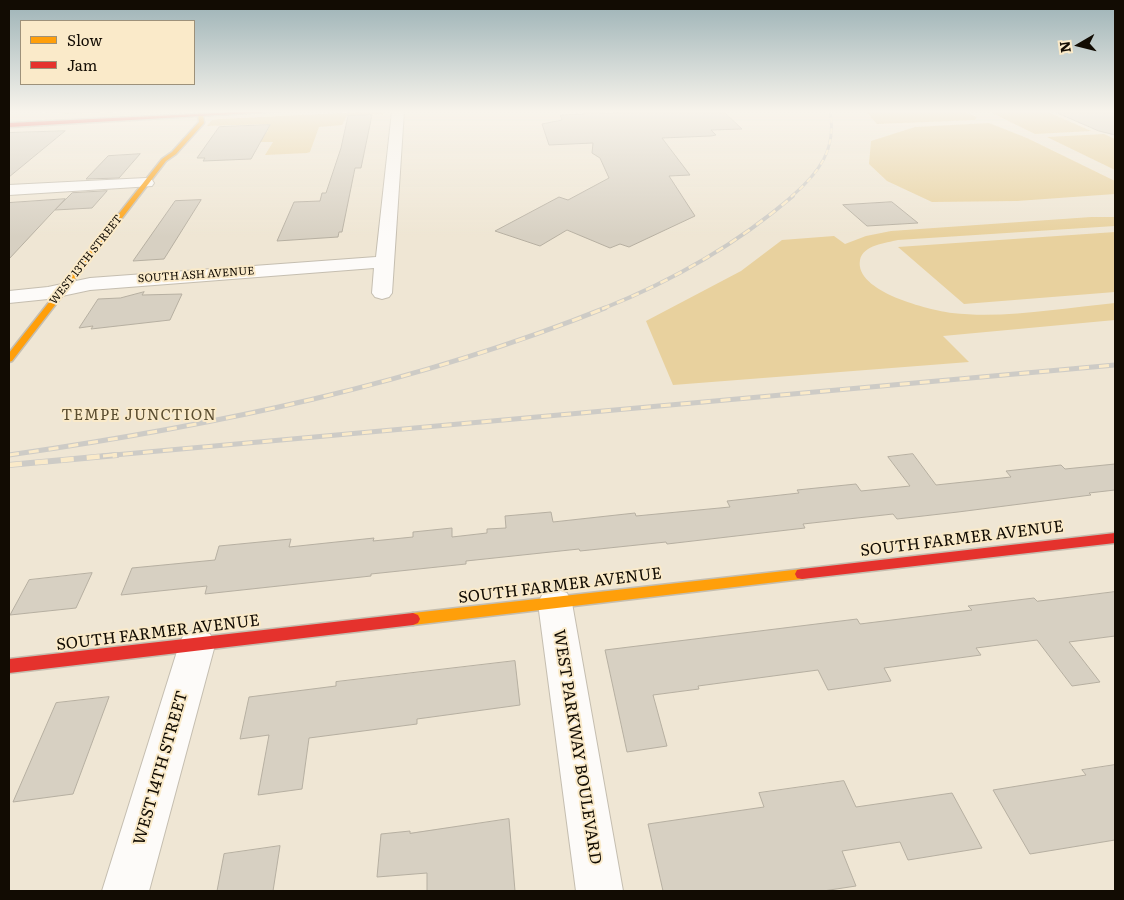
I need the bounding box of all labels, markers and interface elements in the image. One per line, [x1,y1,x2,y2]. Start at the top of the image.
legend [20,20,195,85]
north arrow [1054,20,1104,70]
text: Slow [67,28,102,51]
text: N [1053,40,1075,54]
text: Jam [67,53,97,76]
street label: WEST 13TH STREET [47,213,125,307]
street label: SOUTH ASH AVENUE [137,264,255,286]
district label: TEMPE JUNCTION [60,407,218,425]
street label: SOUTH FARMER AVENUE [859,517,1065,561]
street label: SOUTH FARMER AVENUE [457,564,663,608]
street label: SOUTH FARMER AVENUE [55,611,261,655]
street label: WEST PARKWAY BOULEVARD [549,628,605,866]
street label: WEST 14TH STREET [130,689,192,847]

